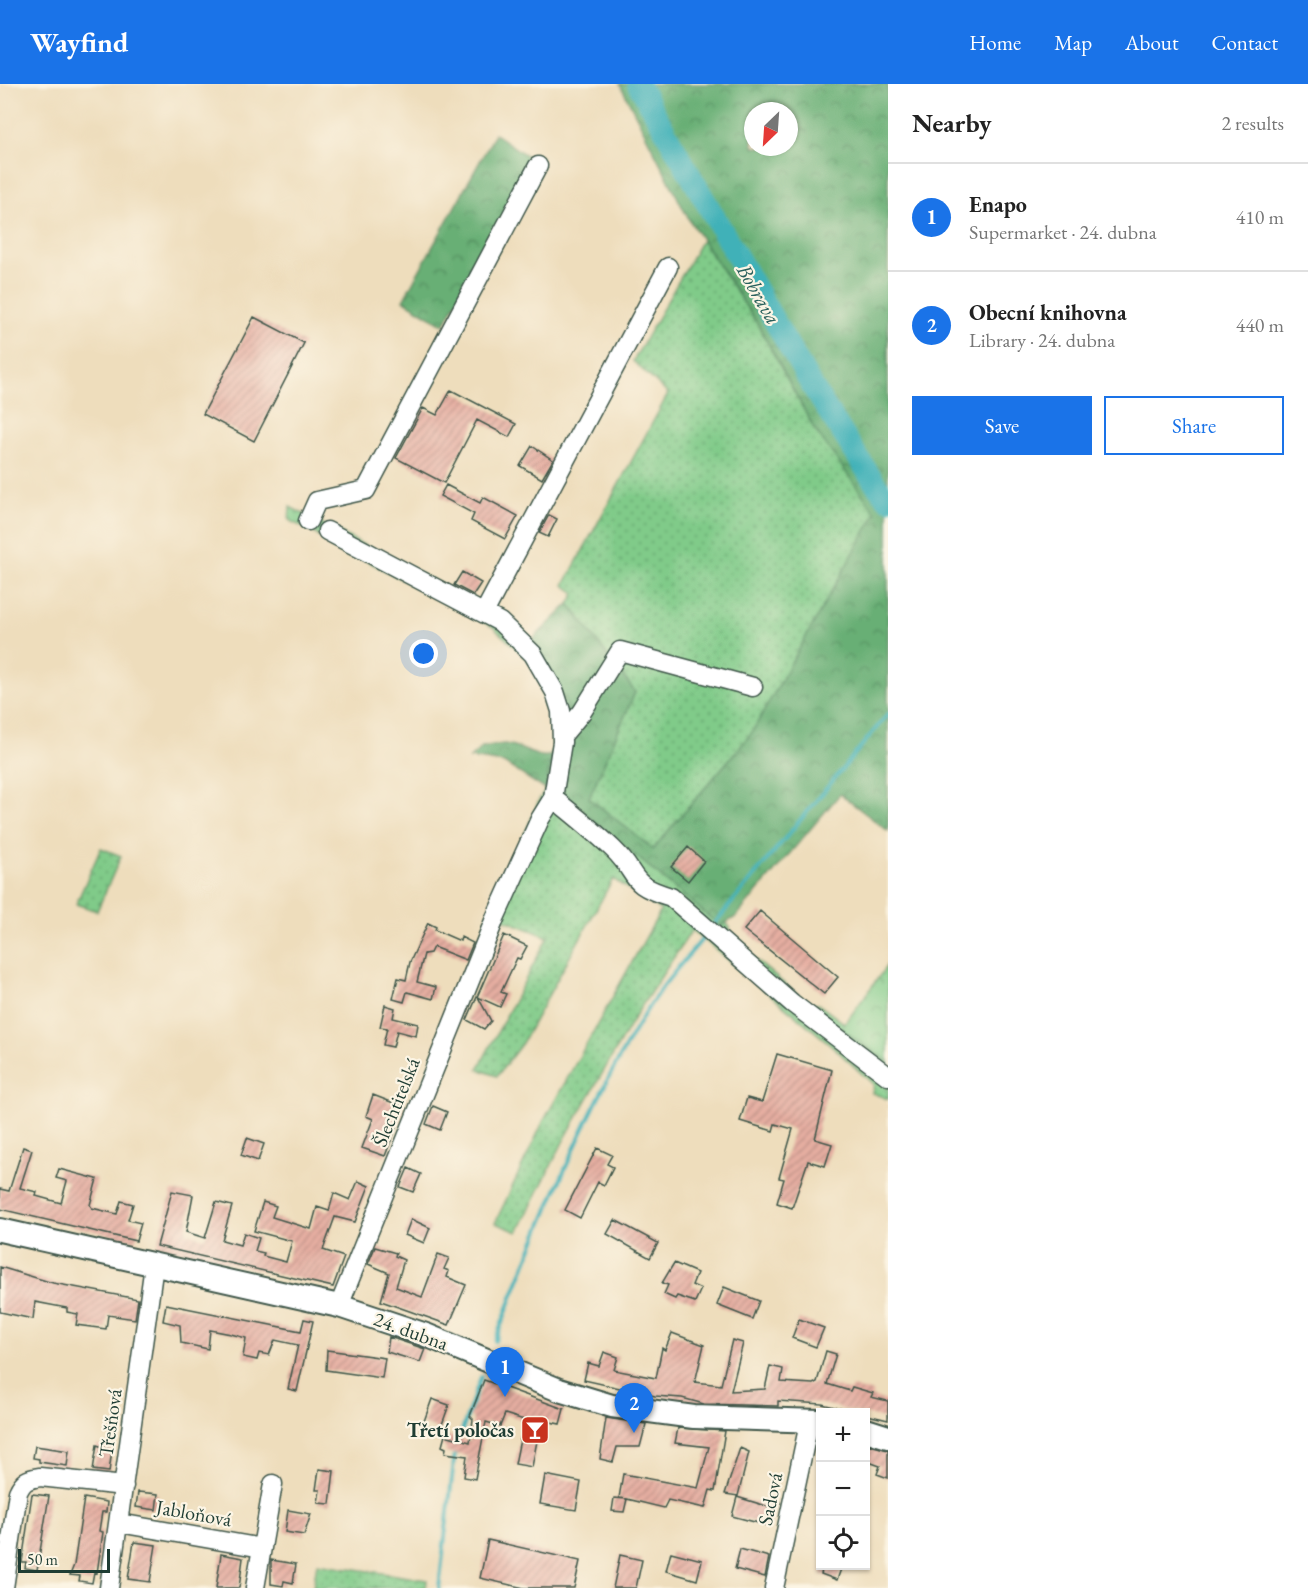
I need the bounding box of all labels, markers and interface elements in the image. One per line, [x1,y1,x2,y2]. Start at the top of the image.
text: Wayfind [30,24,128,60]
text: Home [969,29,1021,56]
text: Map [1054,29,1092,56]
text: About [1125,29,1178,56]
text: Contact [1211,29,1278,56]
north arrow [744,102,798,156]
text: Nearby [912,106,992,140]
text: 2 results [1221,110,1284,136]
text: Enapo [969,190,1027,219]
text: 1 [926,204,937,230]
text: 410 m [1236,204,1284,230]
text: Supermarket · 24. dubna [969,219,1157,245]
water label: Bobrava [730,258,787,329]
text: Obecní knihovna [969,298,1127,327]
text: 2 [926,312,937,338]
text: 440 m [1236,312,1284,338]
text: Library · 24. dubna [969,327,1115,353]
button: Save [912,396,1092,455]
button: Share [1104,396,1284,455]
your location [409,639,438,668]
street label: Šlechtitelská [366,1054,426,1150]
street label: 24. dubna [370,1306,452,1356]
pin: 1 [486,1348,524,1397]
pin: 2 [614,1384,654,1433]
street label: Třešňová [92,1387,128,1459]
map controls [816,1408,870,1570]
button: + [816,1408,870,1462]
bar icon: Třetí poločas [519,1414,551,1446]
place label: Třetí poločas [407,1417,514,1443]
button: − [816,1462,870,1516]
street label: Sadová [752,1470,788,1528]
street label: Jabloňová [152,1493,234,1532]
button: locate [816,1516,870,1570]
scale bar [18,1546,110,1574]
text: 50 m [27,1549,58,1570]

